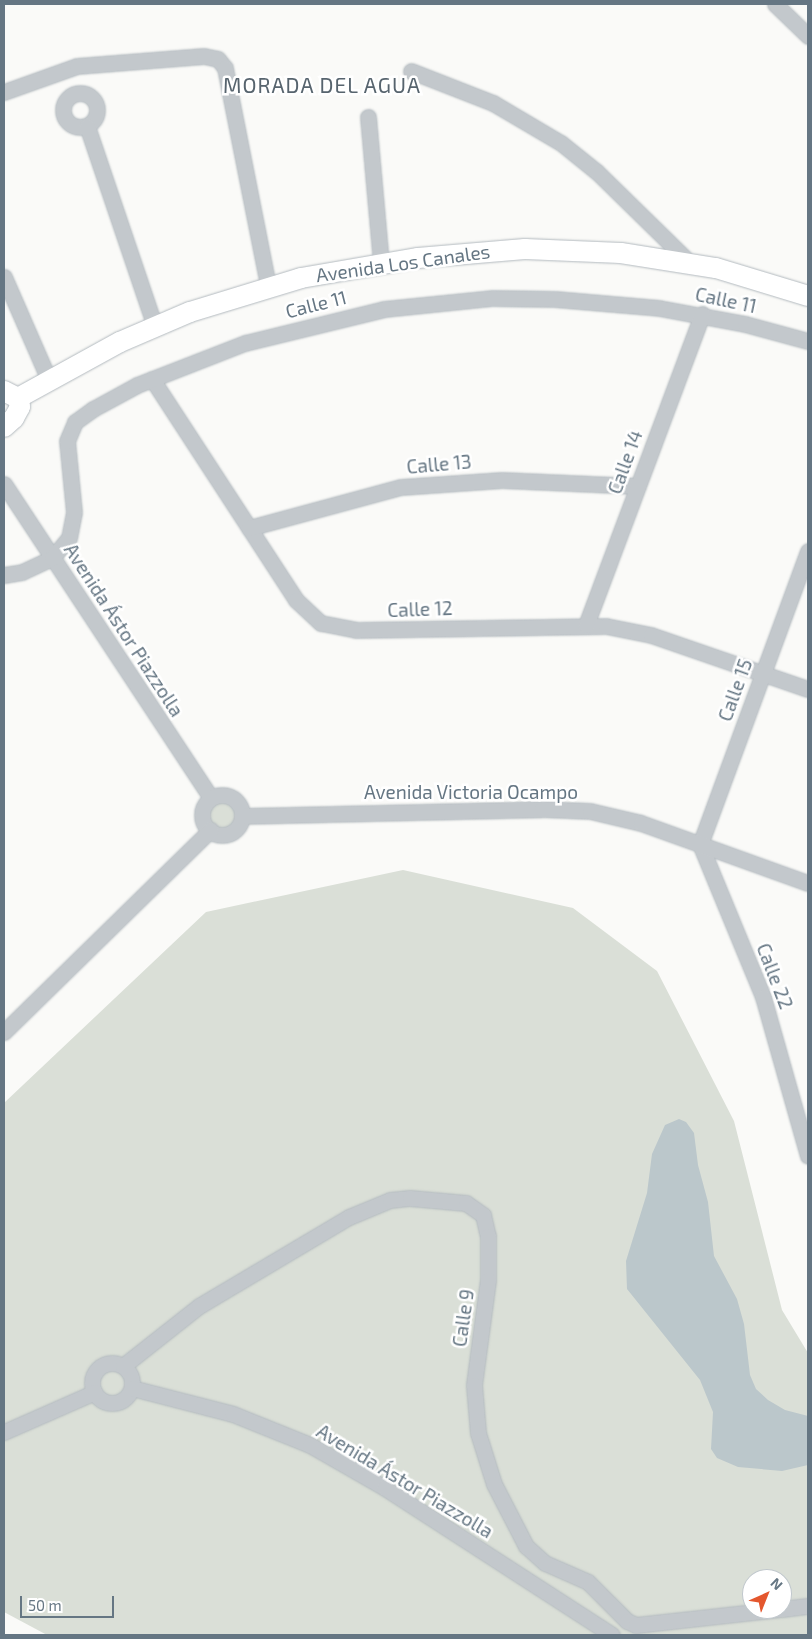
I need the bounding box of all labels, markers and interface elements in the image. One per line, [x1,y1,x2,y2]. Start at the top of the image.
district label: MORADA DEL AGUA [220,72,424,98]
street label: Avenida Los Canales [314,239,492,287]
street label: Calle 11 [693,282,759,318]
street label: Calle 11 [283,285,349,323]
street label: Calle 14 [603,427,647,497]
street label: Calle 13 [406,450,472,478]
street label: Avenida Ástor Piazzolla [59,539,189,721]
street label: Calle 12 [387,596,453,622]
street label: Calle 15 [713,656,757,724]
street label: Avenida Victoria Ocampo [364,781,578,803]
street label: Calle 22 [752,940,798,1012]
street label: Calle 9 [448,1288,478,1348]
street label: Avenida Ástor Piazzolla [312,1419,498,1543]
north arrow [742,1569,792,1619]
text: N [768,1574,787,1593]
scale bar [22,1586,116,1618]
text: 50 m [28,1596,62,1614]

